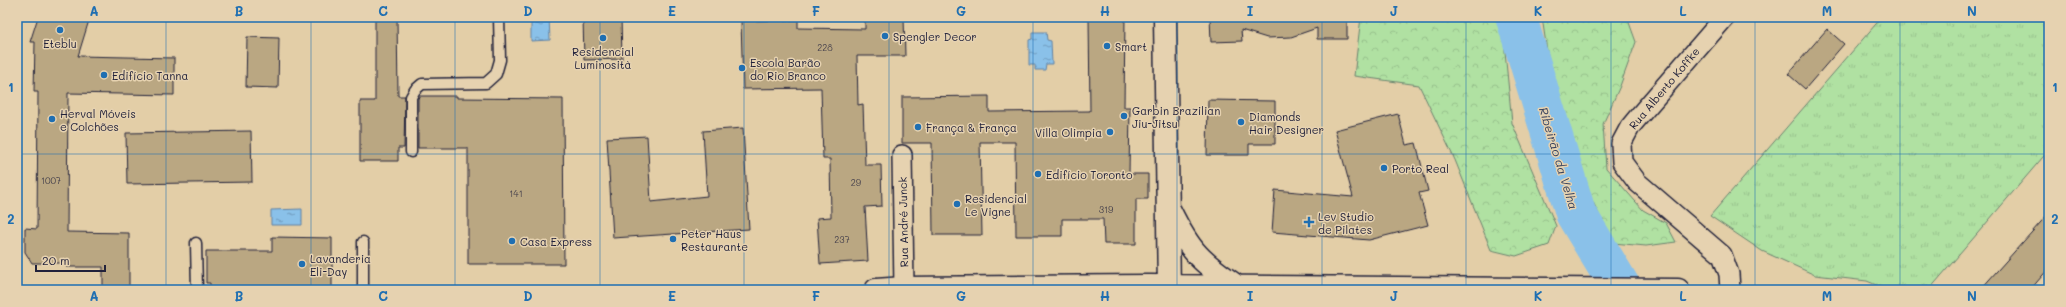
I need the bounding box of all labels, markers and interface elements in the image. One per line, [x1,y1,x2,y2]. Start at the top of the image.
text: A [89,2,99,19]
text: B [235,2,244,19]
text: C [378,2,388,19]
text: D [523,2,533,19]
text: E [668,2,676,19]
text: F [812,2,820,19]
text: G [956,2,966,19]
text: H [1100,2,1110,19]
text: I [1247,2,1254,19]
text: J [1390,2,1398,19]
text: K [1534,2,1543,19]
text: L [1679,2,1687,19]
text: M [1822,2,1832,19]
text: N [1967,2,1977,19]
marker: Eteblu [55,25,65,35]
place label: Spengler Decor [893,29,977,44]
marker: Spengler Decor [880,31,890,41]
marker: Residencial Luminosità [598,33,608,43]
place label: Eteblu [43,36,77,51]
place label: Smart [1115,39,1147,54]
marker: Smart [1102,41,1112,51]
house number: 228 [817,42,833,53]
place label: Residencial Luminosità [572,44,634,72]
street label: Rua Alberto Koffke [1625,44,1703,132]
place label: Escola Barão do Rio Branco [750,55,826,83]
marker: Escola Barão do Rio Branco [737,63,747,73]
place label: Edifício Tanna [112,68,188,83]
marker: Edifício Tanna [99,70,109,80]
text: 1 [8,78,14,95]
text: 1 [2052,78,2058,95]
place label: Garbin Brazilian Jiu-Jitsu [1132,103,1220,131]
water label: Ribeirão da Velha [1536,105,1582,211]
place label: Herval Móveis e Colchões [60,106,136,134]
place label: Diamonds Hair Designer [1249,109,1324,137]
marker: Garbin Brazilian Jiu-Jitsu [1119,111,1129,121]
marker: Herval Móveis e Colchões [47,114,57,124]
marker: Diamonds Hair Designer [1236,117,1246,127]
place label: França & França [926,120,1017,135]
marker: França & França [913,122,923,132]
place label: Villa Olimpia [1035,125,1102,140]
marker: Villa Olimpia [1105,127,1115,137]
place label: Porto Real [1392,161,1449,176]
marker: Porto Real [1379,163,1389,173]
place label: Edifício Toronto [1046,167,1133,182]
marker: Edifício Toronto [1033,169,1043,179]
house number: 1007 [41,175,61,186]
house number: 29 [851,177,862,188]
street label: Rua André Junck [895,177,911,267]
house number: 141 [509,188,523,199]
place label: Residencial Le Vigne [965,191,1027,219]
marker: Residencial Le Vigne [952,199,962,209]
house number: 319 [1099,204,1114,215]
place label: Lev Studio de Pilates [1318,209,1374,237]
text: 2 [7,210,15,227]
text: 2 [2051,210,2059,227]
marker: Lev Studio de Pilates [1303,216,1315,228]
place label: Peter Haus Restaurante [681,226,748,254]
place label: Casa Express [520,234,592,249]
marker: Peter Haus Restaurante [668,234,678,244]
house number: 237 [834,234,850,245]
marker: Casa Express [507,236,517,246]
scale bar [36,247,105,273]
place label: Lavanderia Eli-Day [310,251,371,279]
text: 20 m [42,252,70,268]
marker: Lavanderia Eli-Day [297,259,307,269]
text: A [89,287,99,304]
text: B [235,287,244,304]
text: C [378,287,388,304]
text: D [523,287,533,304]
text: E [668,287,676,304]
text: F [812,287,820,304]
text: G [956,287,966,304]
text: H [1100,287,1110,304]
text: I [1247,287,1254,304]
text: J [1390,287,1398,304]
text: K [1534,287,1543,304]
text: L [1679,287,1687,304]
text: M [1822,287,1832,304]
text: N [1967,287,1977,304]

